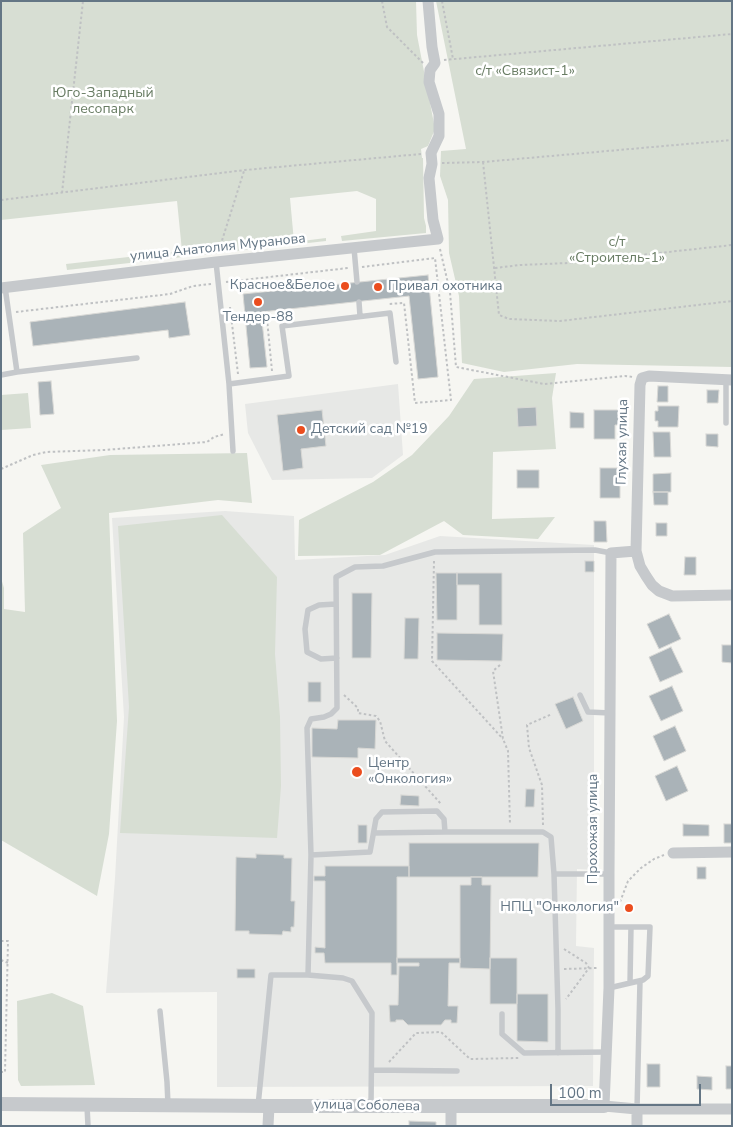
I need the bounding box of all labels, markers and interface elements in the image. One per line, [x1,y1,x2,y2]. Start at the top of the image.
park label: с/т «Связист-1» [475,64,575,80]
park label: Юго-Западный лесопарк [52,86,154,118]
street label: улица Анатолия Муранова [129,230,307,266]
park label: с/т «Строитель-1» [569,235,665,268]
place label: Красное&Белое [230,278,335,294]
place label: Привал охотника [388,279,502,295]
marker: Красное&Белое [339,280,351,292]
marker: Привал охотника [372,281,384,293]
marker: Тендер-88 [252,296,264,308]
place label: Тендер-88 [223,310,293,326]
street label: Глухая улица [614,399,632,485]
place label: Детский сад №19 [311,422,428,438]
marker: Детский сад №19 [295,424,307,436]
place label: Центр «Онкология» [368,756,452,789]
marker: Центр «Онкология» [350,765,364,779]
street label: Прохожая улица [586,774,602,884]
place label: НПЦ "Онкология" [500,900,619,916]
marker: НПЦ "Онкология" [623,902,635,914]
scale bar [553,1074,704,1106]
text: 100 m [558,1083,602,1103]
street label: улица Соболева [314,1097,420,1115]

